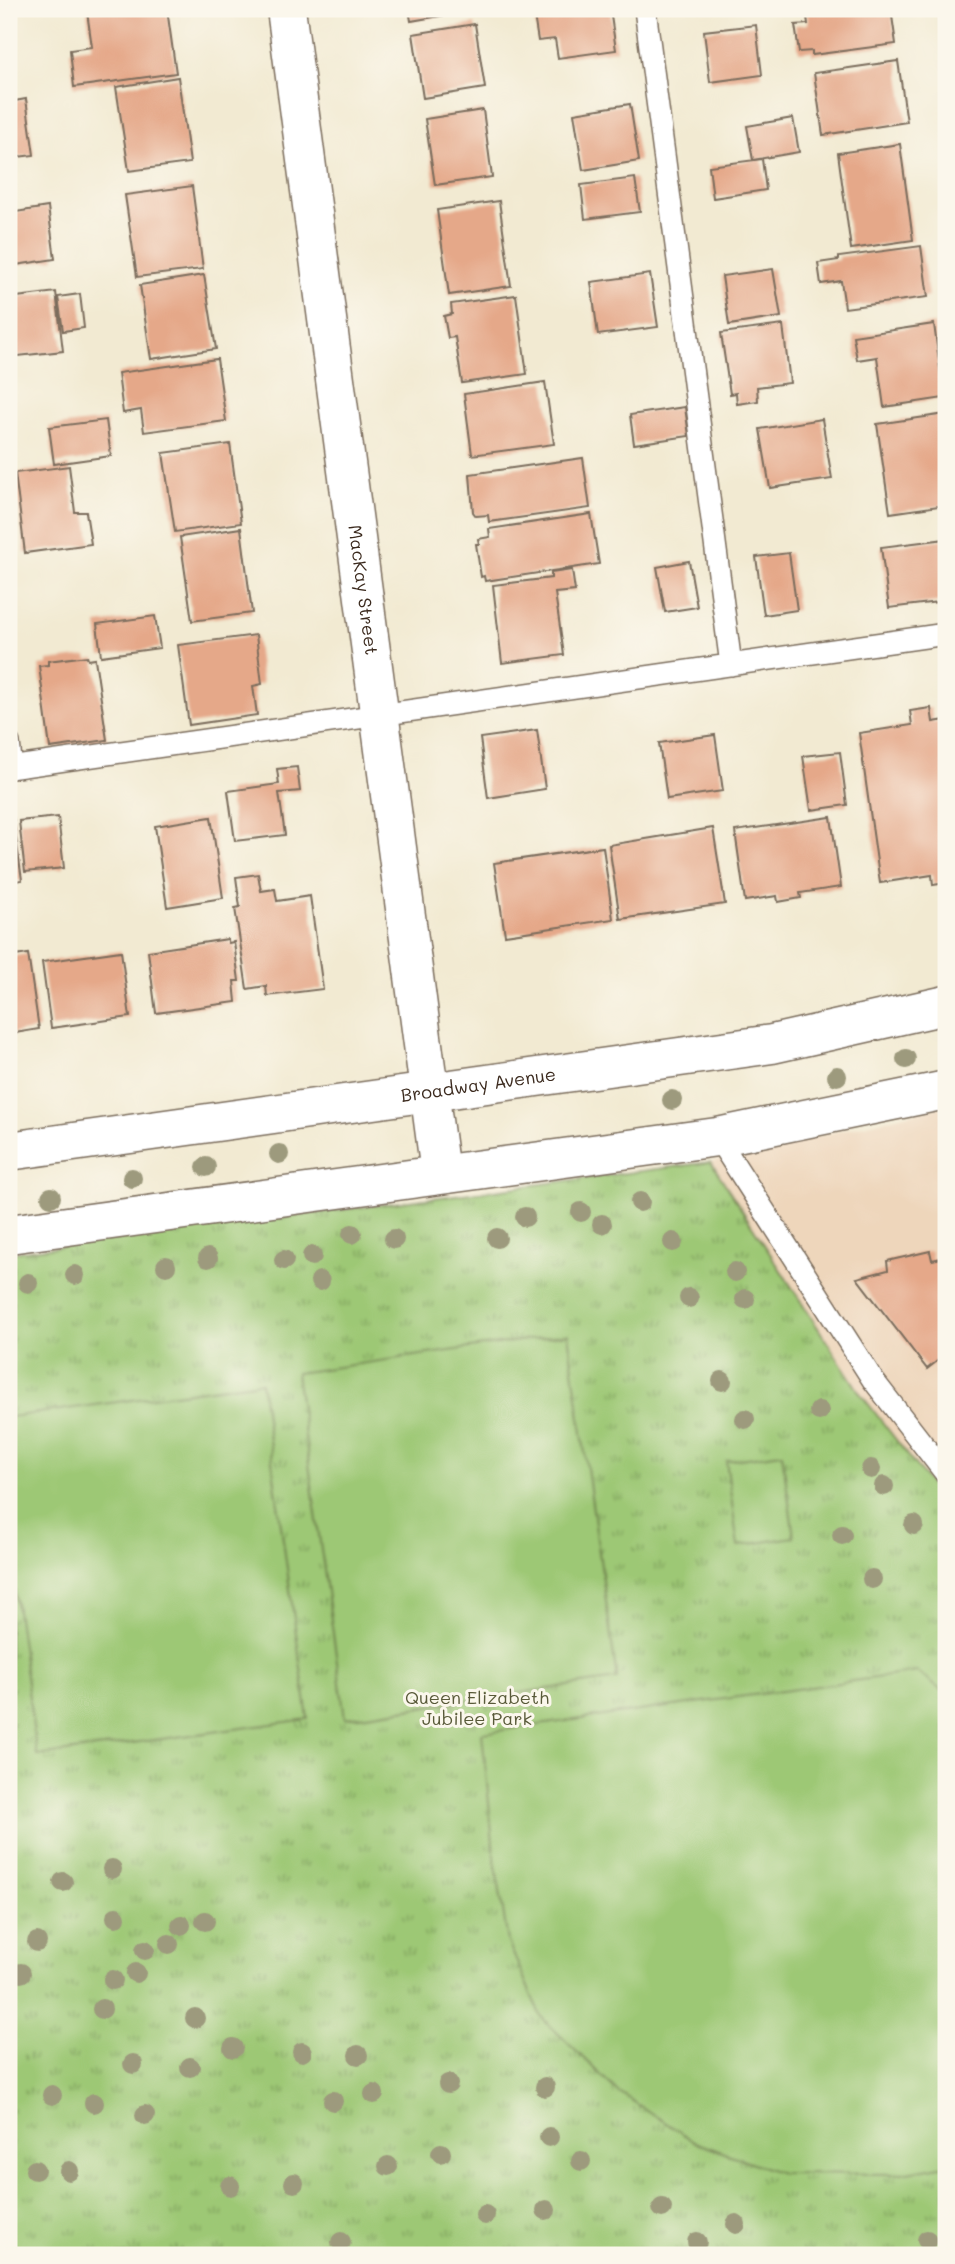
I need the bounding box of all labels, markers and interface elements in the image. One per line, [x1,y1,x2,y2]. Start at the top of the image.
street label: MacKay Street [343,523,384,656]
street label: Broadway Avenue [399,1061,557,1107]
park label: Queen Elizabeth Jubilee Park [405,1685,549,1730]

